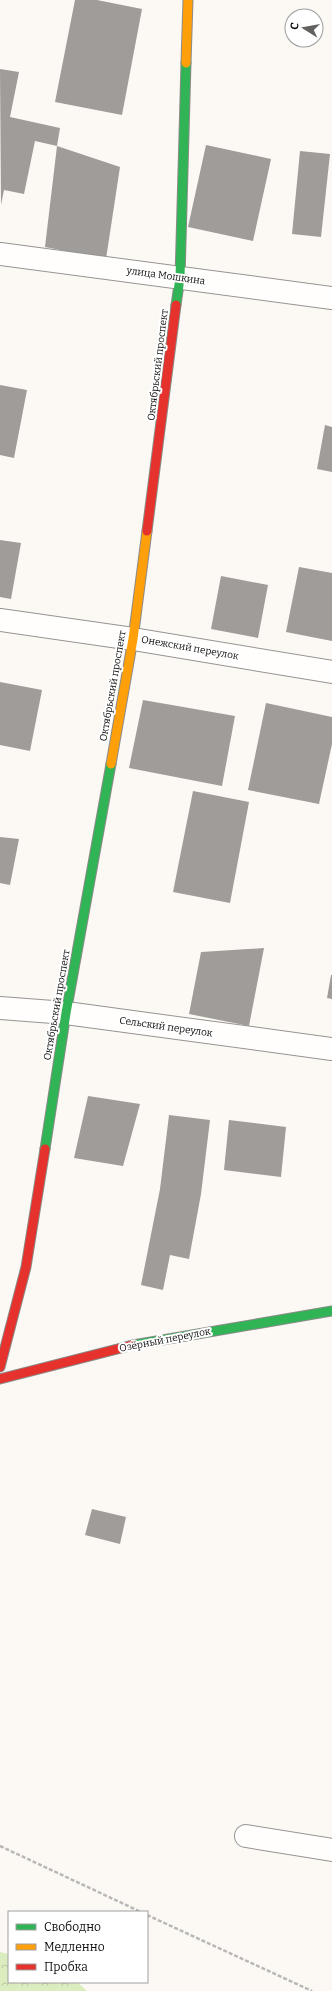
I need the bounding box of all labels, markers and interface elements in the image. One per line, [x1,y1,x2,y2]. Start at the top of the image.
north arrow [284,8,324,48]
text: С [288,21,302,31]
street label: улица Мошкина [125,264,207,288]
street label: Октябрьский проспект [144,308,171,421]
street label: Октябрьский проспект [96,629,129,742]
street label: Онежский переулок [140,634,240,663]
street label: Октябрьский проспект [40,948,73,1061]
street label: Сельский переулок [119,1015,214,1040]
street label: Озёрный переулок [118,1325,212,1355]
legend [8,1911,148,1983]
text: Свободно [44,1920,101,1934]
text: Медленно [44,1940,105,1954]
text: Пробка [44,1960,88,1974]

